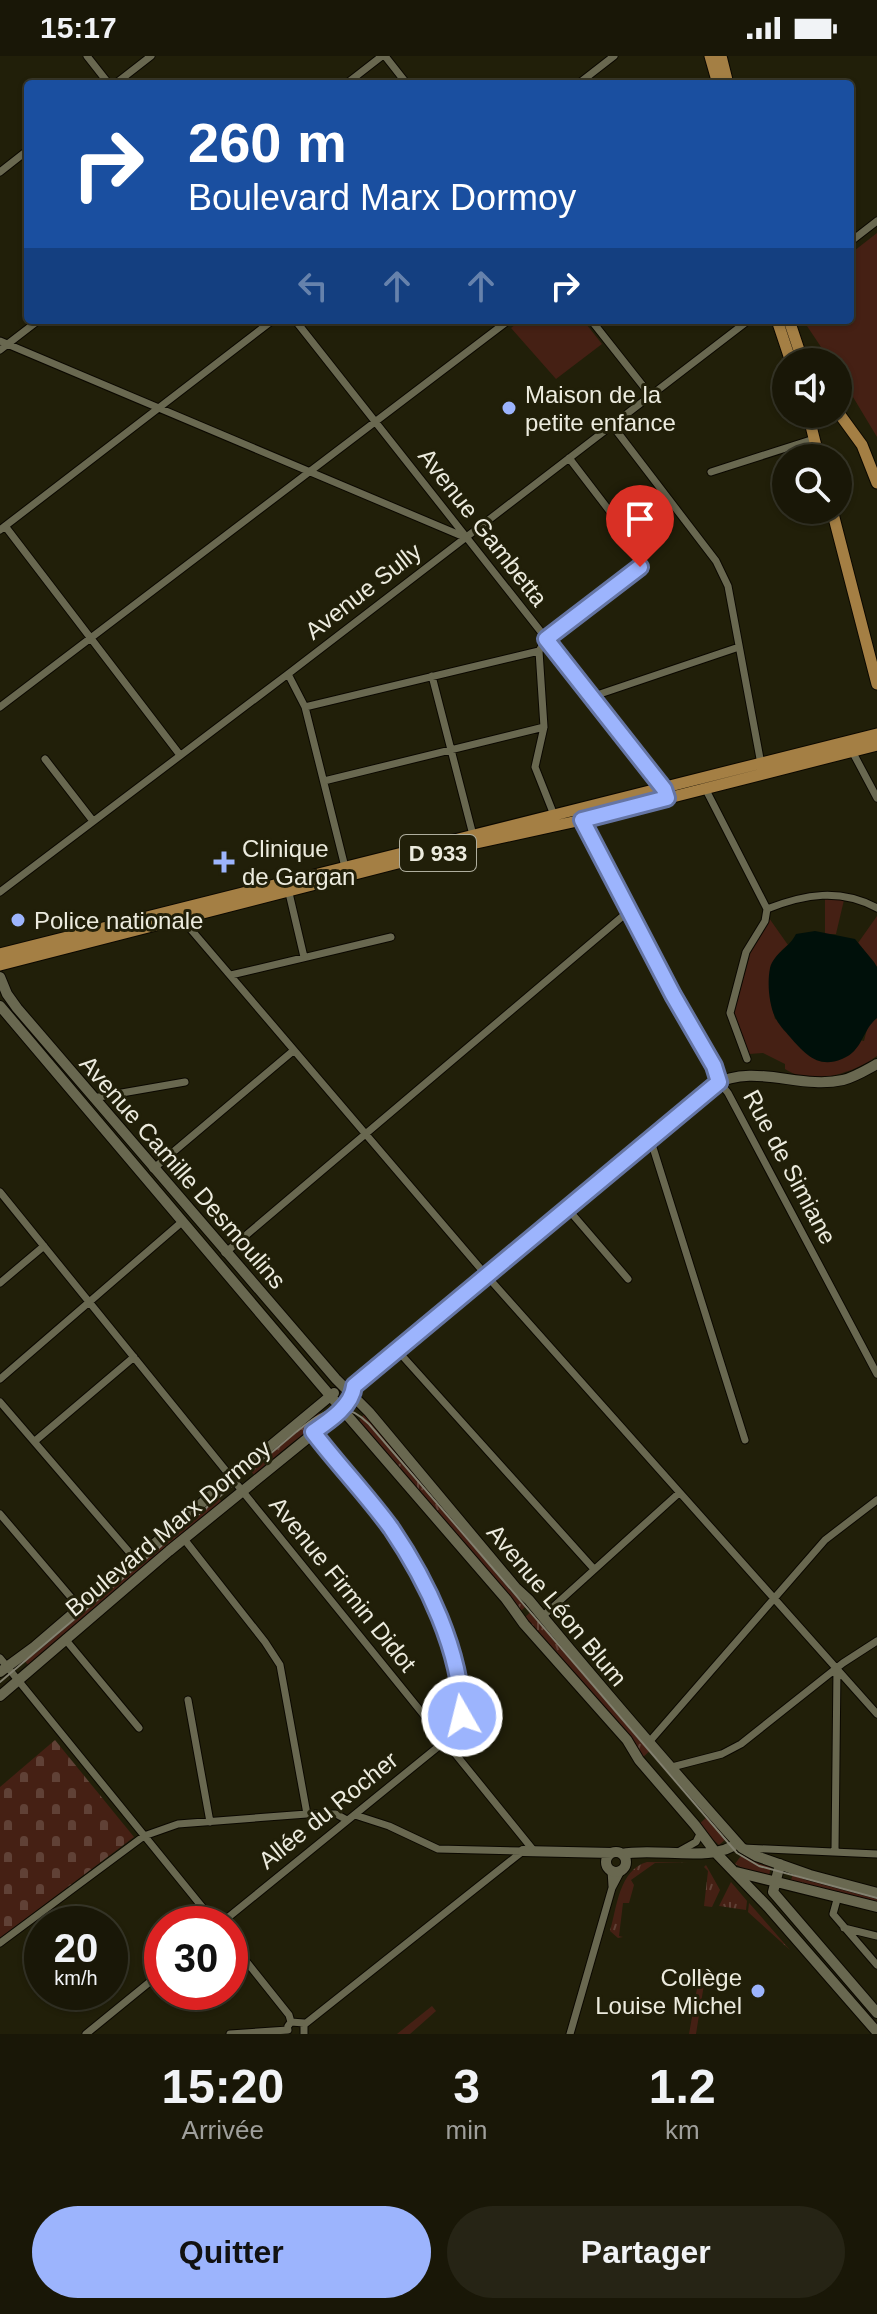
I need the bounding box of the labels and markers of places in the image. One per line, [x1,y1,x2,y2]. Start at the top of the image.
place label: Maison de la petite enfance [525,381,676,436]
marker: Maison de la petite enfance [500,399,518,417]
pin [606,485,674,567]
place label: Clinique de Gargan [242,835,355,890]
marker: Clinique de Gargan [213,851,235,873]
place label: Police nationale [34,907,203,934]
marker: Police nationale [9,911,27,929]
place label: Collège Louise Michel [595,1964,742,2019]
marker: Collège Louise Michel [749,1982,767,2000]

